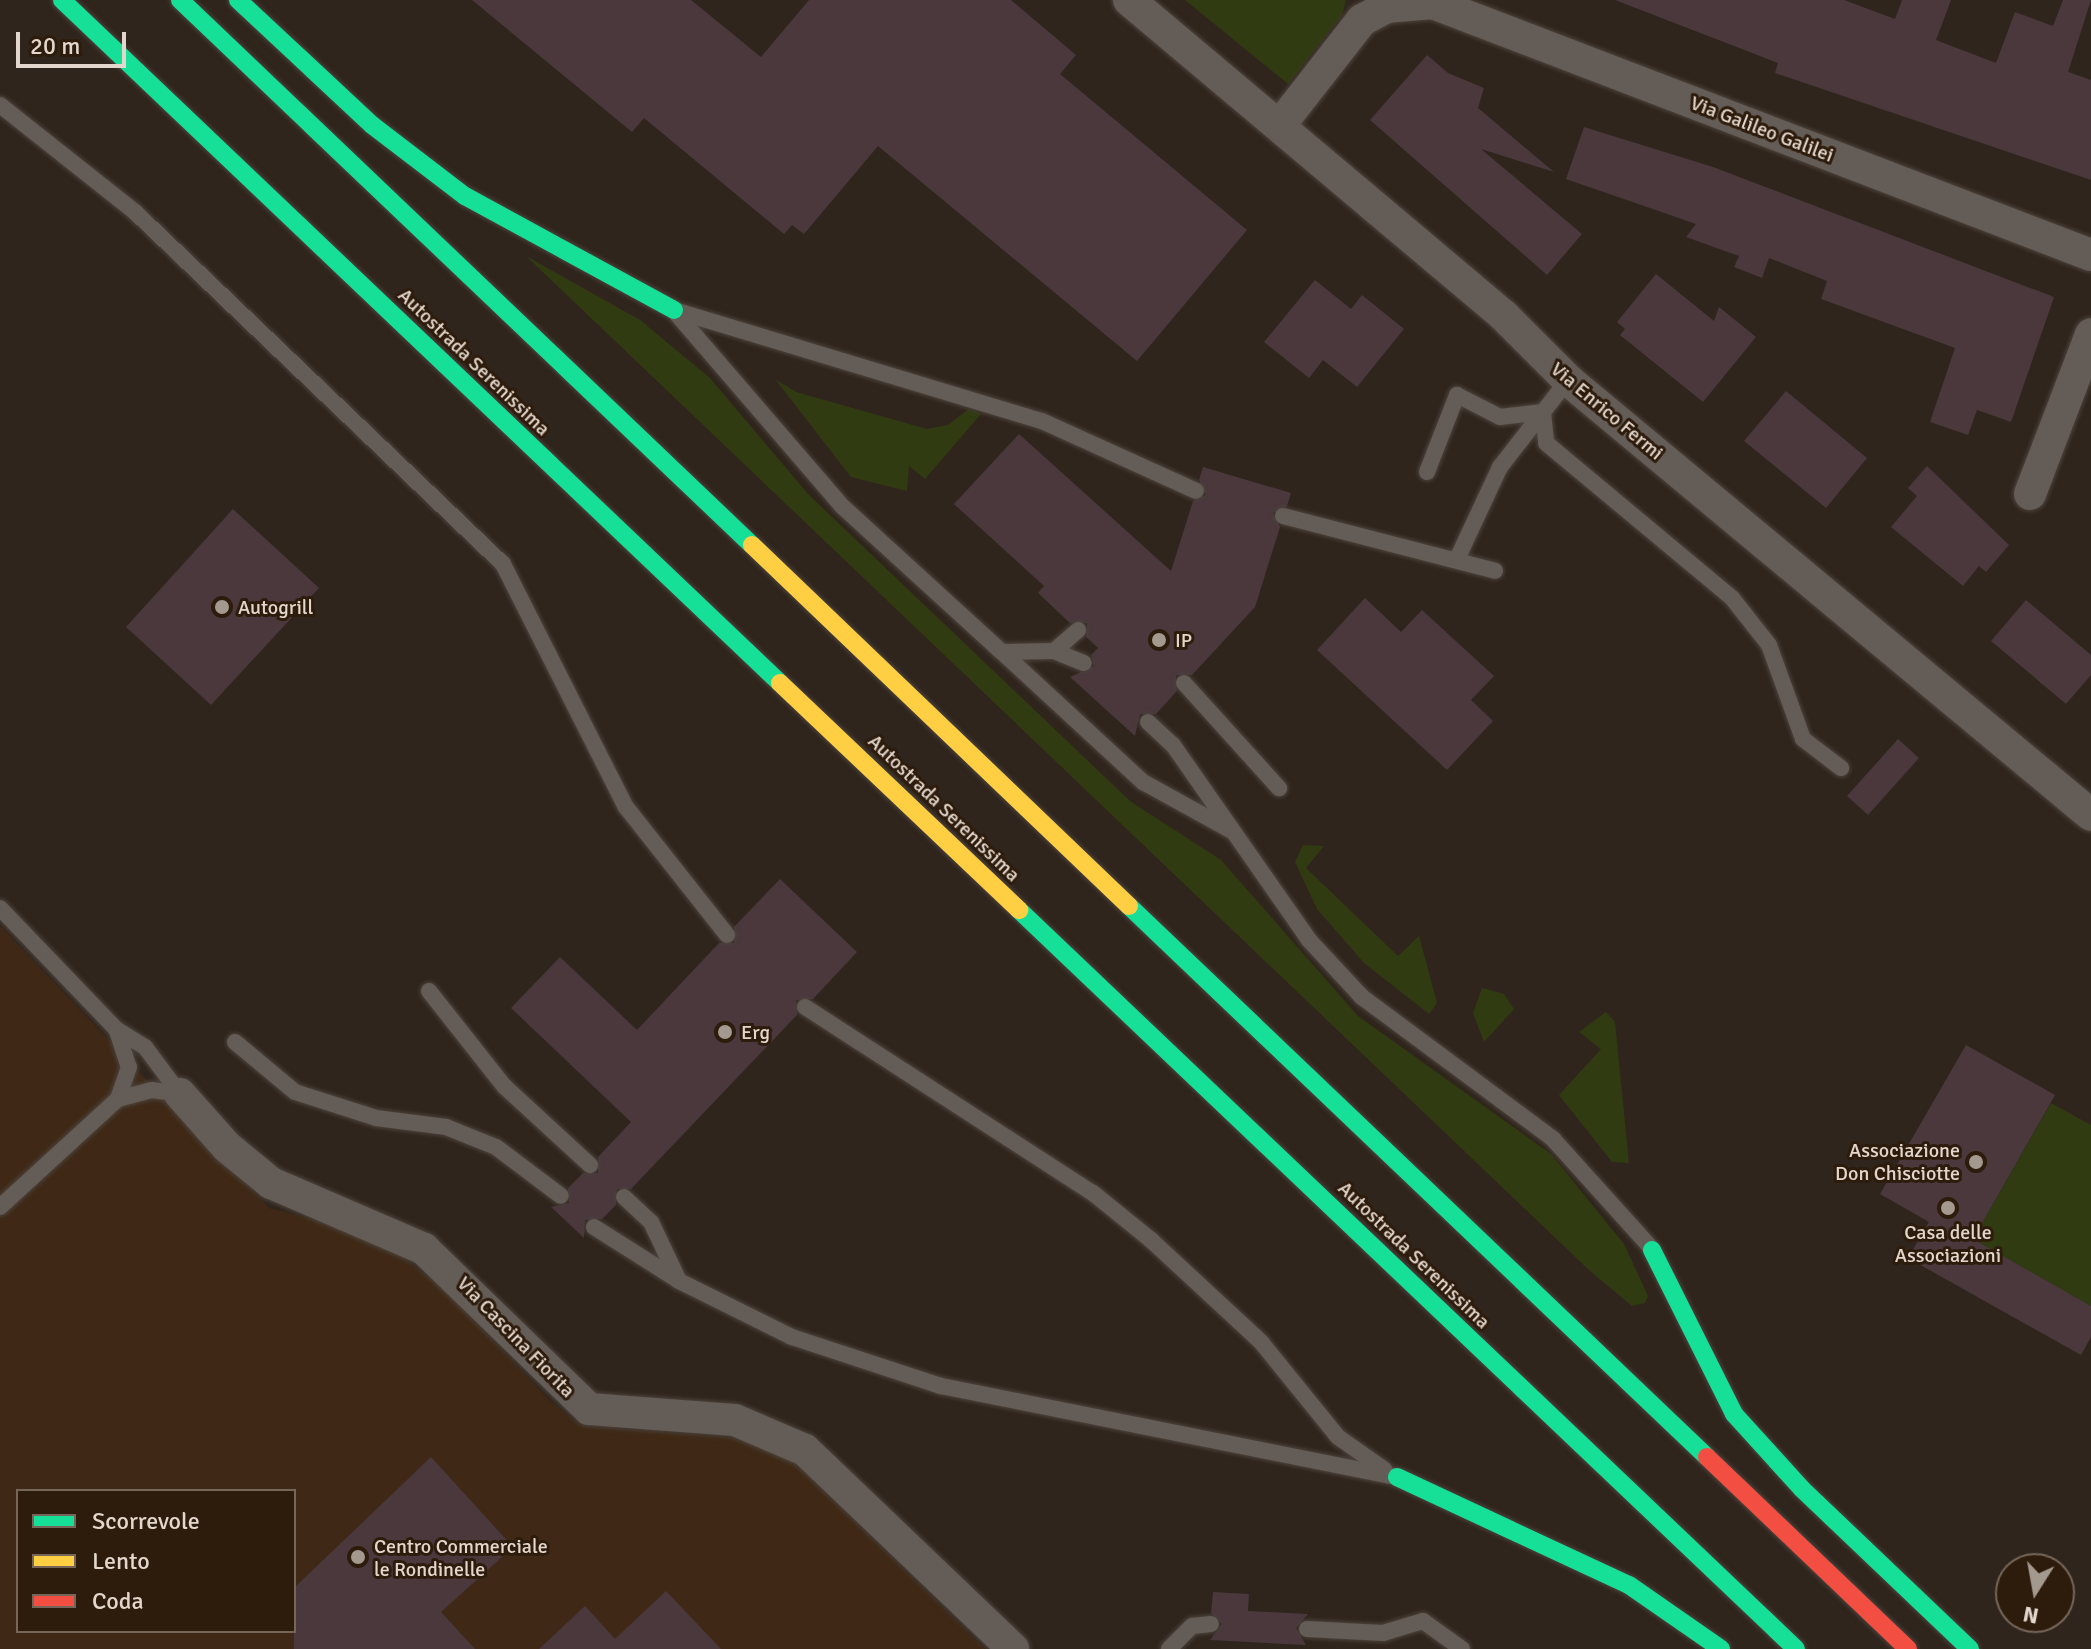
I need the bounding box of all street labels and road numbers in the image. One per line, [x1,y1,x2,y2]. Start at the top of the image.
street label: Via Galileo Galilei [1687,91,1837,167]
street label: Autostrada Serenissima [393,283,555,441]
street label: Via Enrico Fermi [1546,357,1668,465]
street label: Autostrada Serenissima [863,729,1025,887]
street label: Autostrada Serenissima [1333,1176,1495,1334]
street label: Via Cascina Fiorita [452,1271,580,1403]

